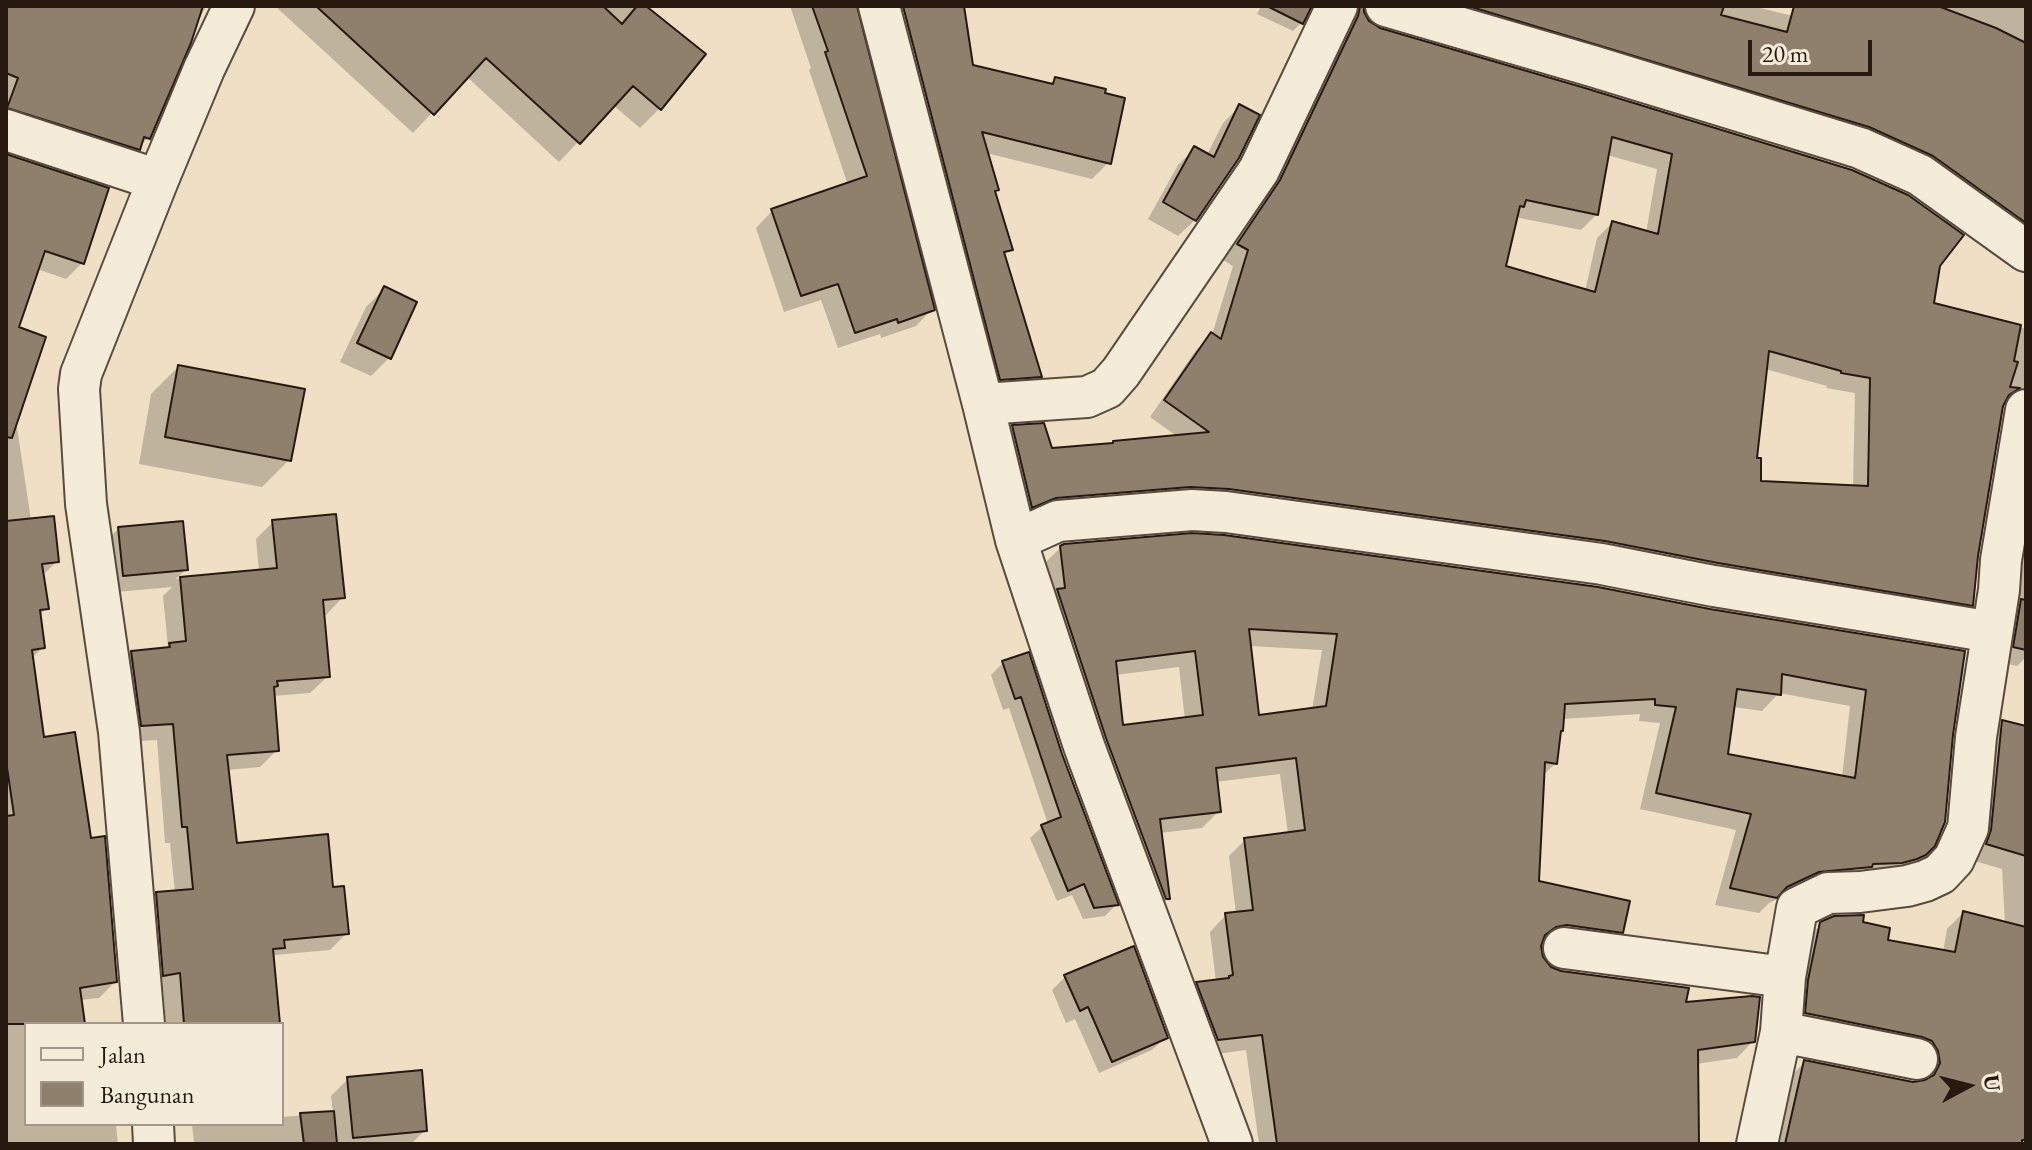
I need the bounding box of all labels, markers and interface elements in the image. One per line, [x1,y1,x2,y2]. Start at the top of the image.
scale bar [1752,24,1876,74]
text: 20 m [1762,38,1809,69]
legend [24,1022,284,1126]
text: Jalan [100,1039,146,1070]
north arrow [1928,1046,2008,1126]
text: U [1977,1073,2008,1093]
text: Bangunan [100,1079,194,1110]

